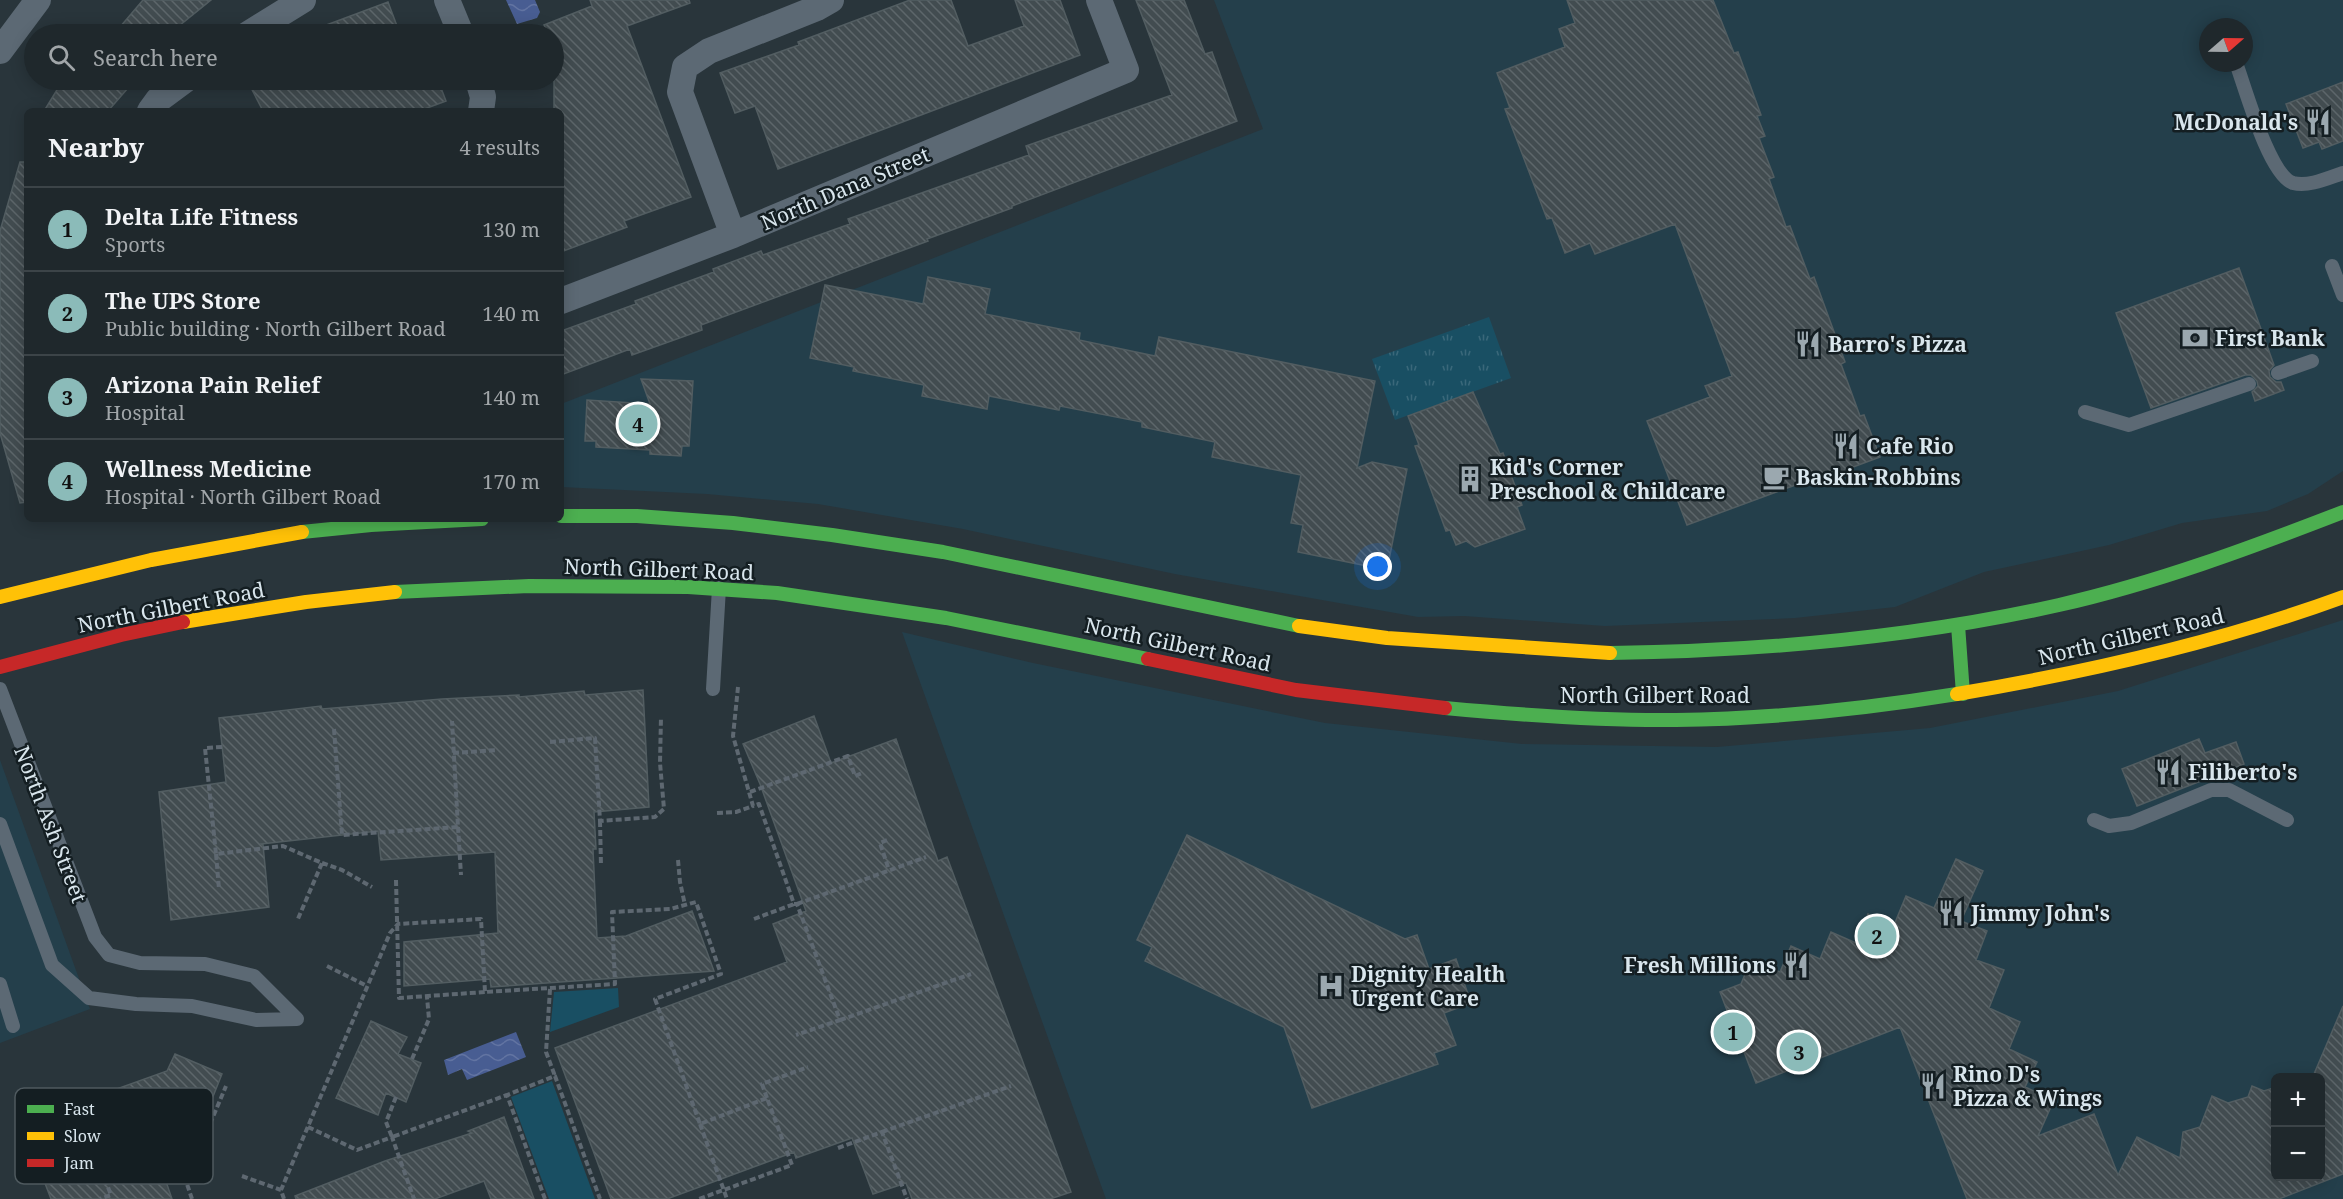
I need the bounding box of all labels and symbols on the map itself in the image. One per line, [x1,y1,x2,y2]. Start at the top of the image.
north arrow [2199,18,2253,72]
restaurant icon: McDonald's [2303,107,2333,137]
place label: McDonald's [2174,108,2298,136]
street label: North Dana Street [756,140,934,236]
bank icon: First Bank [2180,323,2210,353]
place label: First Bank [2215,324,2325,352]
restaurant icon: Barro's Pizza [1793,329,1823,359]
place label: Barro's Pizza [1828,330,1967,358]
pin: 4 [618,402,658,446]
restaurant icon: Cafe Rio [1831,431,1861,461]
place label: Cafe Rio [1866,432,1954,460]
place label: Kid's Corner Preschool & Childcare [1490,453,1726,505]
cafe icon: Baskin-Robbins [1761,462,1791,492]
place label: Baskin-Robbins [1796,463,1961,491]
building icon: Kid's Corner Preschool & Childcare [1455,464,1485,494]
street label: North Gilbert Road [564,552,754,586]
your location [1363,552,1392,581]
street label: North Gilbert Road [75,575,267,639]
street label: North Gilbert Road [2035,601,2227,671]
street label: North Gilbert Road [1082,611,1274,677]
street label: North Gilbert Road [1560,681,1750,709]
street label: North Ash Street [8,742,94,906]
restaurant icon: Filiberto's [2153,757,2183,787]
place label: Filiberto's [2188,758,2297,786]
restaurant icon: Jimmy John's [1936,898,1966,928]
place label: Jimmy John's [1970,899,2110,927]
pin: 2 [1858,914,1896,958]
restaurant icon: Fresh Millions [1781,950,1811,980]
place label: Fresh Millions [1624,951,1776,979]
place label: Dignity Health Urgent Care [1351,960,1506,1012]
hospital icon: Dignity Health Urgent Care [1316,971,1346,1001]
pin: 1 [1714,1010,1752,1054]
pin: 3 [1780,1030,1818,1074]
place label: Rino D's Pizza & Wings [1953,1060,2102,1112]
restaurant icon: Rino D's Pizza & Wings [1918,1071,1948,1101]
legend [15,1088,213,1184]
text: Fast [64,1098,95,1120]
text: Slow [64,1125,101,1147]
text: Jam [63,1152,94,1174]

